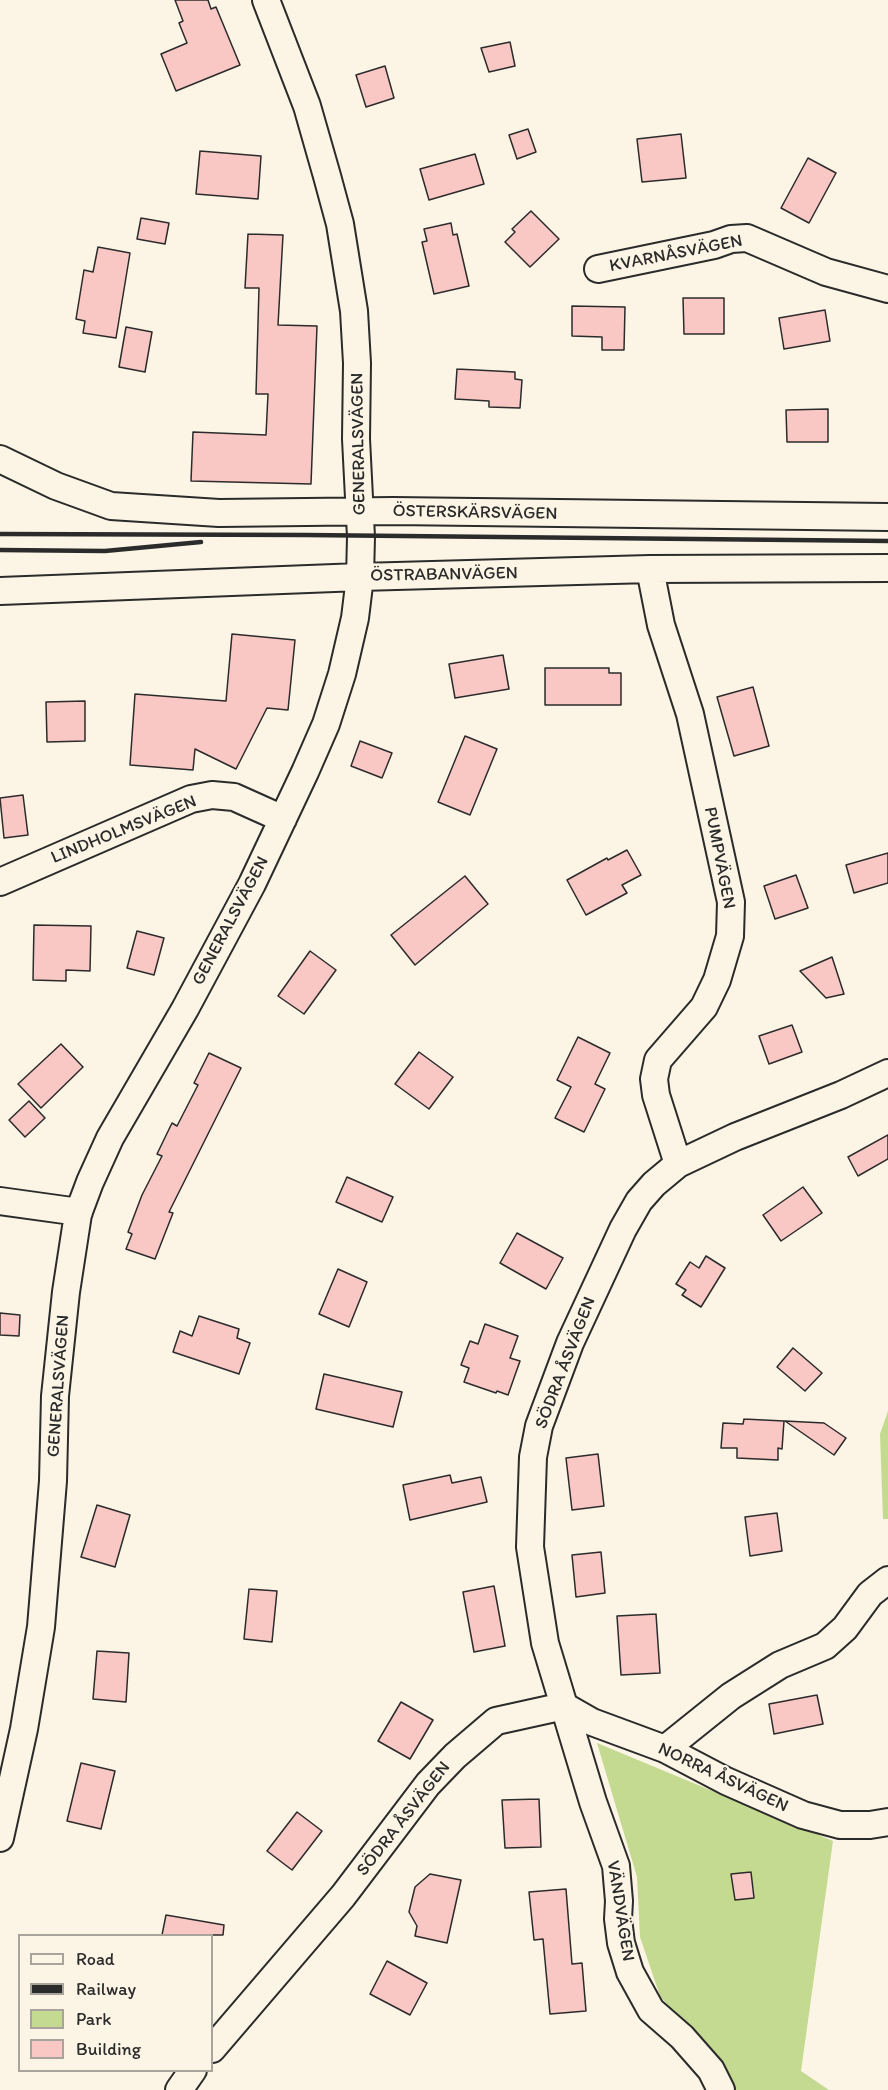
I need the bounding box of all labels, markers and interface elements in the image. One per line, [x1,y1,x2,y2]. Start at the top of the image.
street label: KVARNÅSVÄGEN [608,231,744,277]
street label: GENERALSVÄGEN [347,372,371,516]
street label: ÖSTERSKÄRSVÄGEN [392,501,558,525]
street label: ÖSTRABANVÄGEN [370,563,518,587]
street label: LINDHOLMSVÄGEN [48,791,200,869]
street label: PUMPVÄGEN [699,805,739,911]
street label: GENERALSVÄGEN [188,853,274,989]
street label: SÖDRA ÅSVÄGEN [531,1294,601,1432]
street label: GENERALSVÄGEN [43,1314,75,1458]
street label: NORRA ÅSVÄGEN [654,1738,792,1818]
street label: SÖDRA ÅSVÄGEN [353,1757,455,1881]
street label: VÄNDVÄGEN [601,1859,639,1963]
legend [18,1934,213,2072]
text: Road [76,1948,115,1970]
text: Railway [76,1978,136,2000]
text: Park [76,2008,111,2030]
text: Building [76,2038,141,2060]

